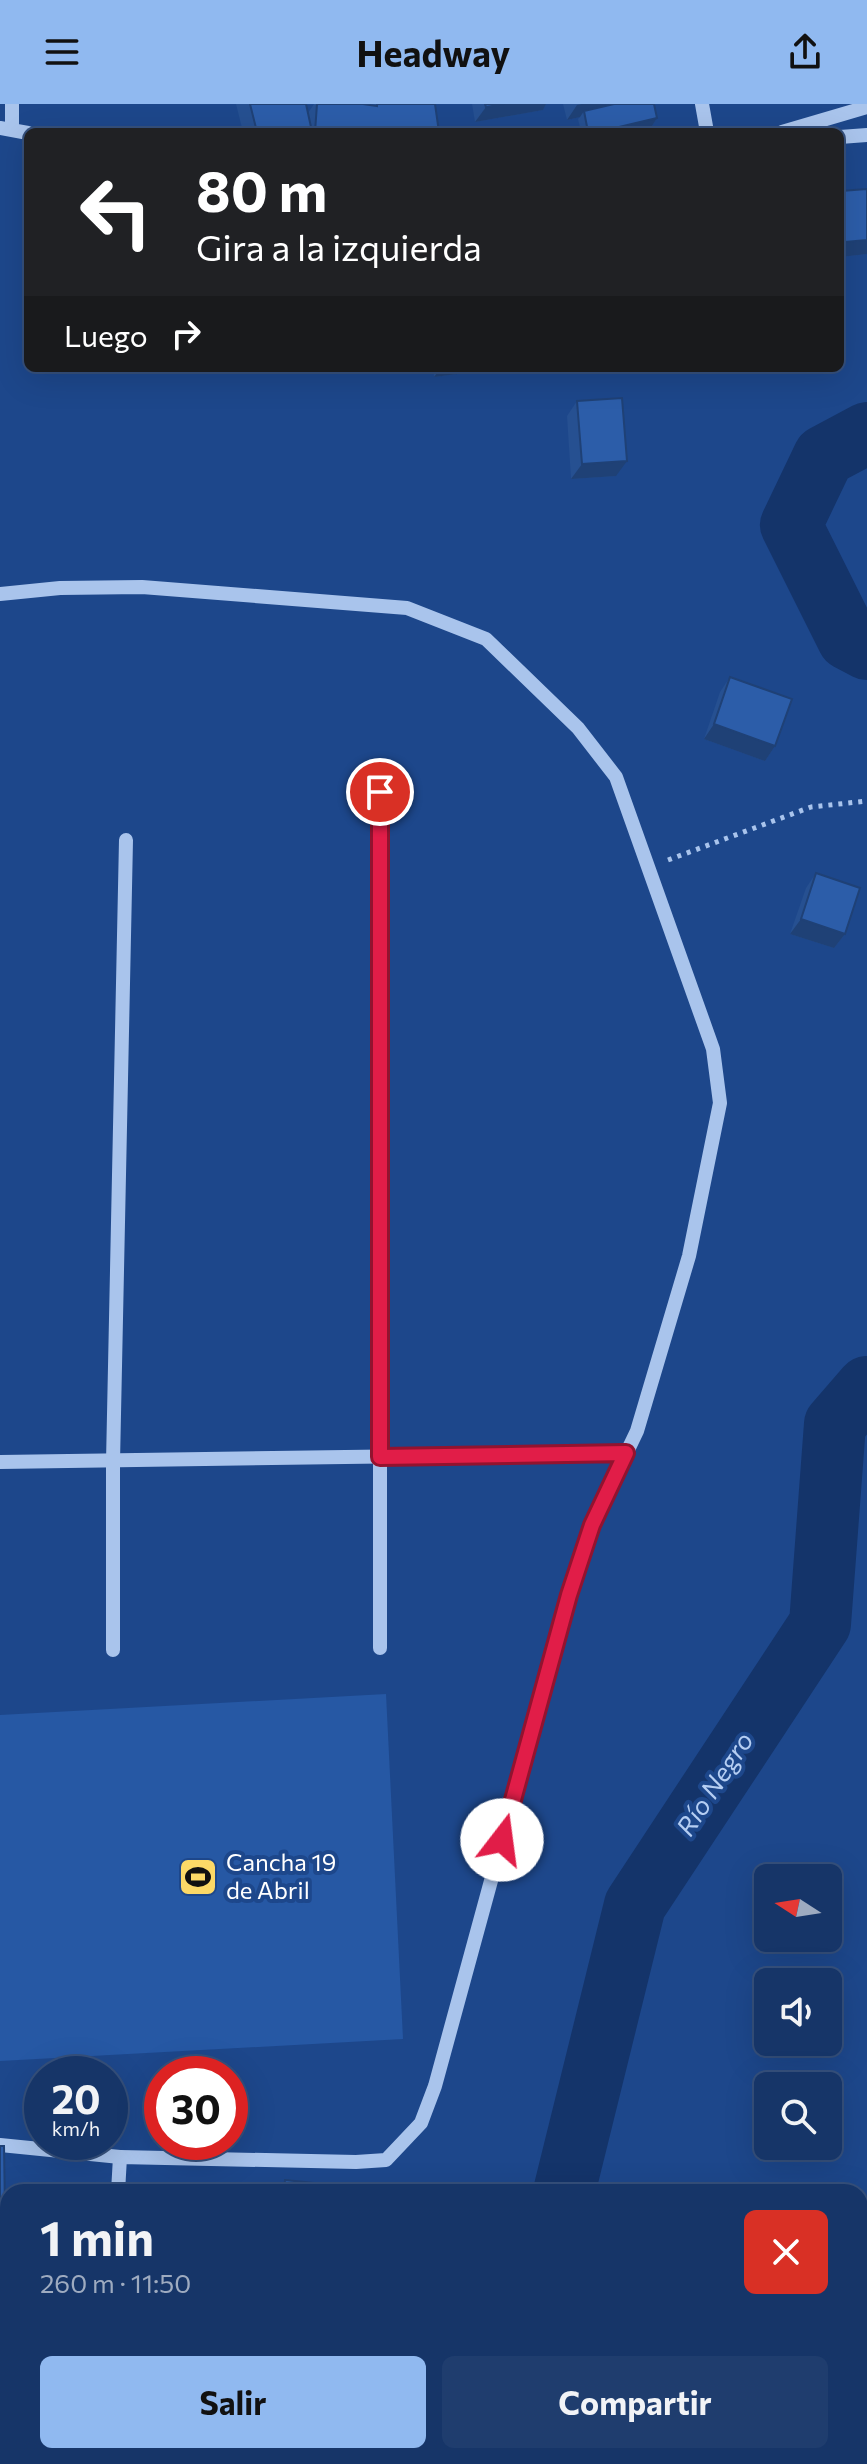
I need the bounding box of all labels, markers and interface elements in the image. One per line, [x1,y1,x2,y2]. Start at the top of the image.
icon: menu [40,30,84,74]
text: Headway [357,30,510,74]
icon: share [783,30,827,74]
text: 80 m [196,155,327,224]
icon: left [64,160,168,264]
text: Gira a la izquierda [196,224,482,268]
icon: right [164,312,208,356]
text: Luego [64,316,148,353]
pin [346,758,414,826]
icon: arrive [358,770,402,814]
water label: Río Negro [669,1725,759,1841]
position arrow [460,1798,544,1882]
place label: Cancha 19 de Abril [226,1847,336,1904]
sports icon: Cancha 19 de Abril [177,1856,219,1898]
north arrow [754,1864,842,1952]
map controls [754,1864,842,2160]
button: sound [754,1968,842,2056]
speed limit sign: 30 [144,2056,248,2160]
button: search [754,2072,842,2160]
text: 20 [51,2073,101,2122]
text: km/h [52,2116,100,2140]
text: 1 min [40,2207,154,2266]
button: close [744,2210,828,2294]
text: 260 m · 11:50 [40,2267,191,2298]
button: Salir [40,2356,426,2448]
button: Compartir [442,2356,828,2448]

